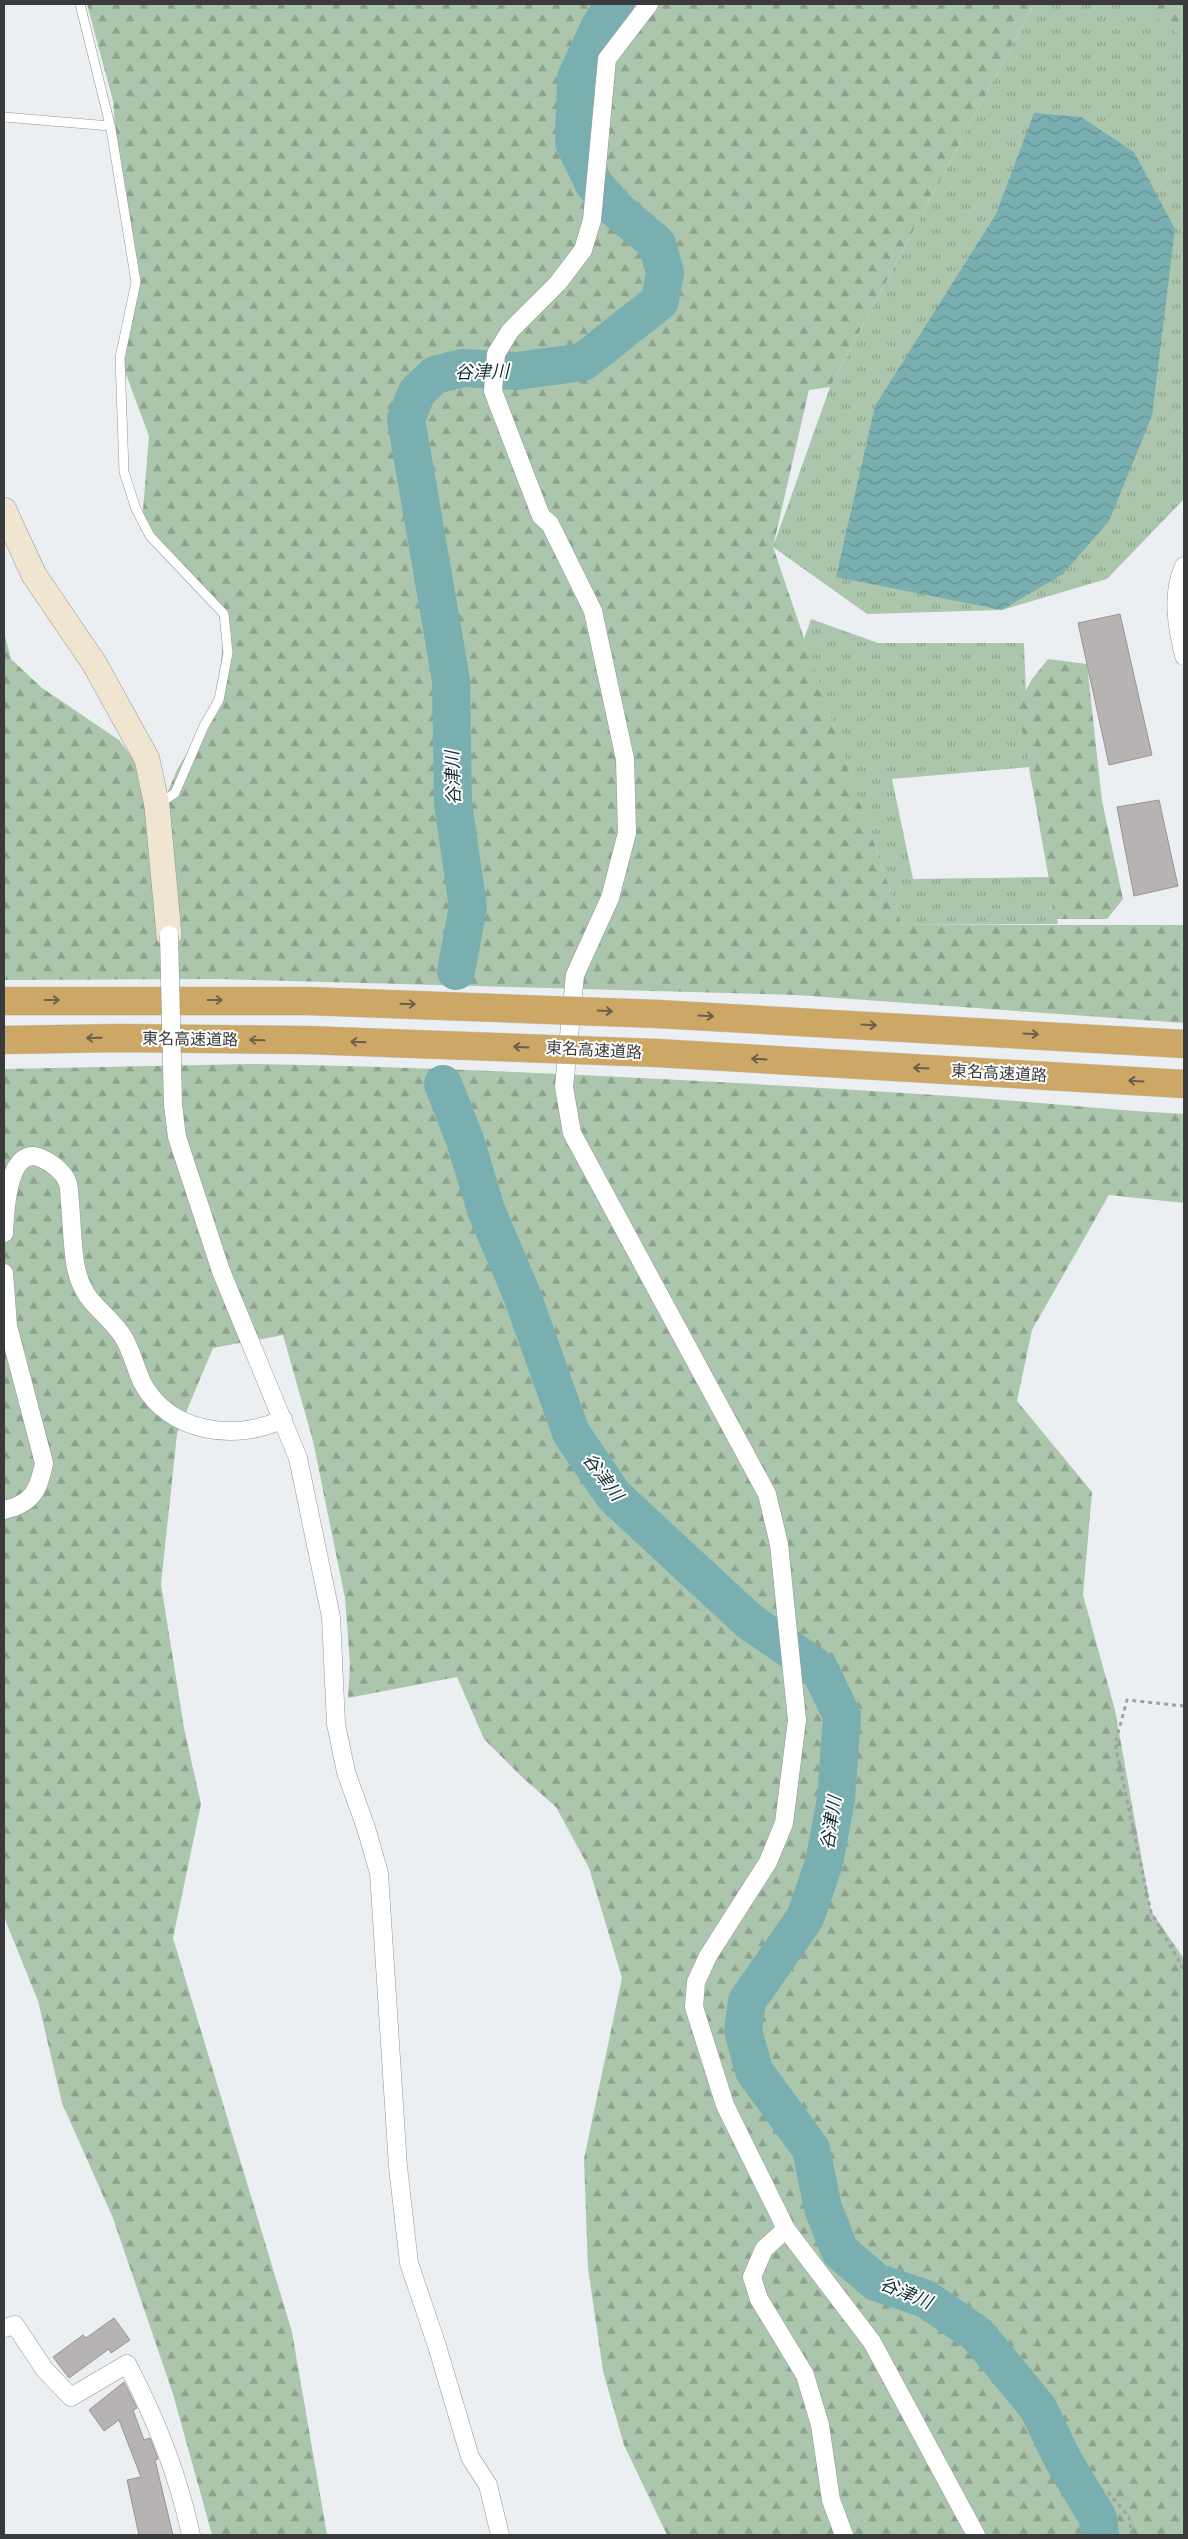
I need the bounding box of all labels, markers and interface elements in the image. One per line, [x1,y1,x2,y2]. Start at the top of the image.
water label: 谷津川 [455,360,511,383]
water label: 谷津川 [441,749,465,805]
one-way arrow [44,995,60,1005]
one-way arrow [207,996,223,1005]
one-way arrow [400,999,416,1009]
one-way arrow [597,1007,613,1016]
one-way arrow [698,1012,714,1021]
one-way arrow [860,1021,876,1030]
street label: 東名高速道路 [142,1029,238,1049]
one-way arrow [1023,1030,1039,1039]
one-way arrow [87,1034,103,1043]
one-way arrow [249,1035,265,1044]
one-way arrow [351,1037,367,1046]
street label: 東名高速道路 [546,1038,642,1062]
one-way arrow [513,1042,529,1051]
one-way arrow [751,1054,767,1063]
street label: 東名高速道路 [951,1061,1047,1085]
one-way arrow [913,1064,929,1073]
one-way arrow [1128,1077,1144,1086]
water label: 谷津川 [578,1449,629,1507]
water label: 谷津川 [816,1793,846,1851]
water label: 谷津川 [877,2272,937,2314]

